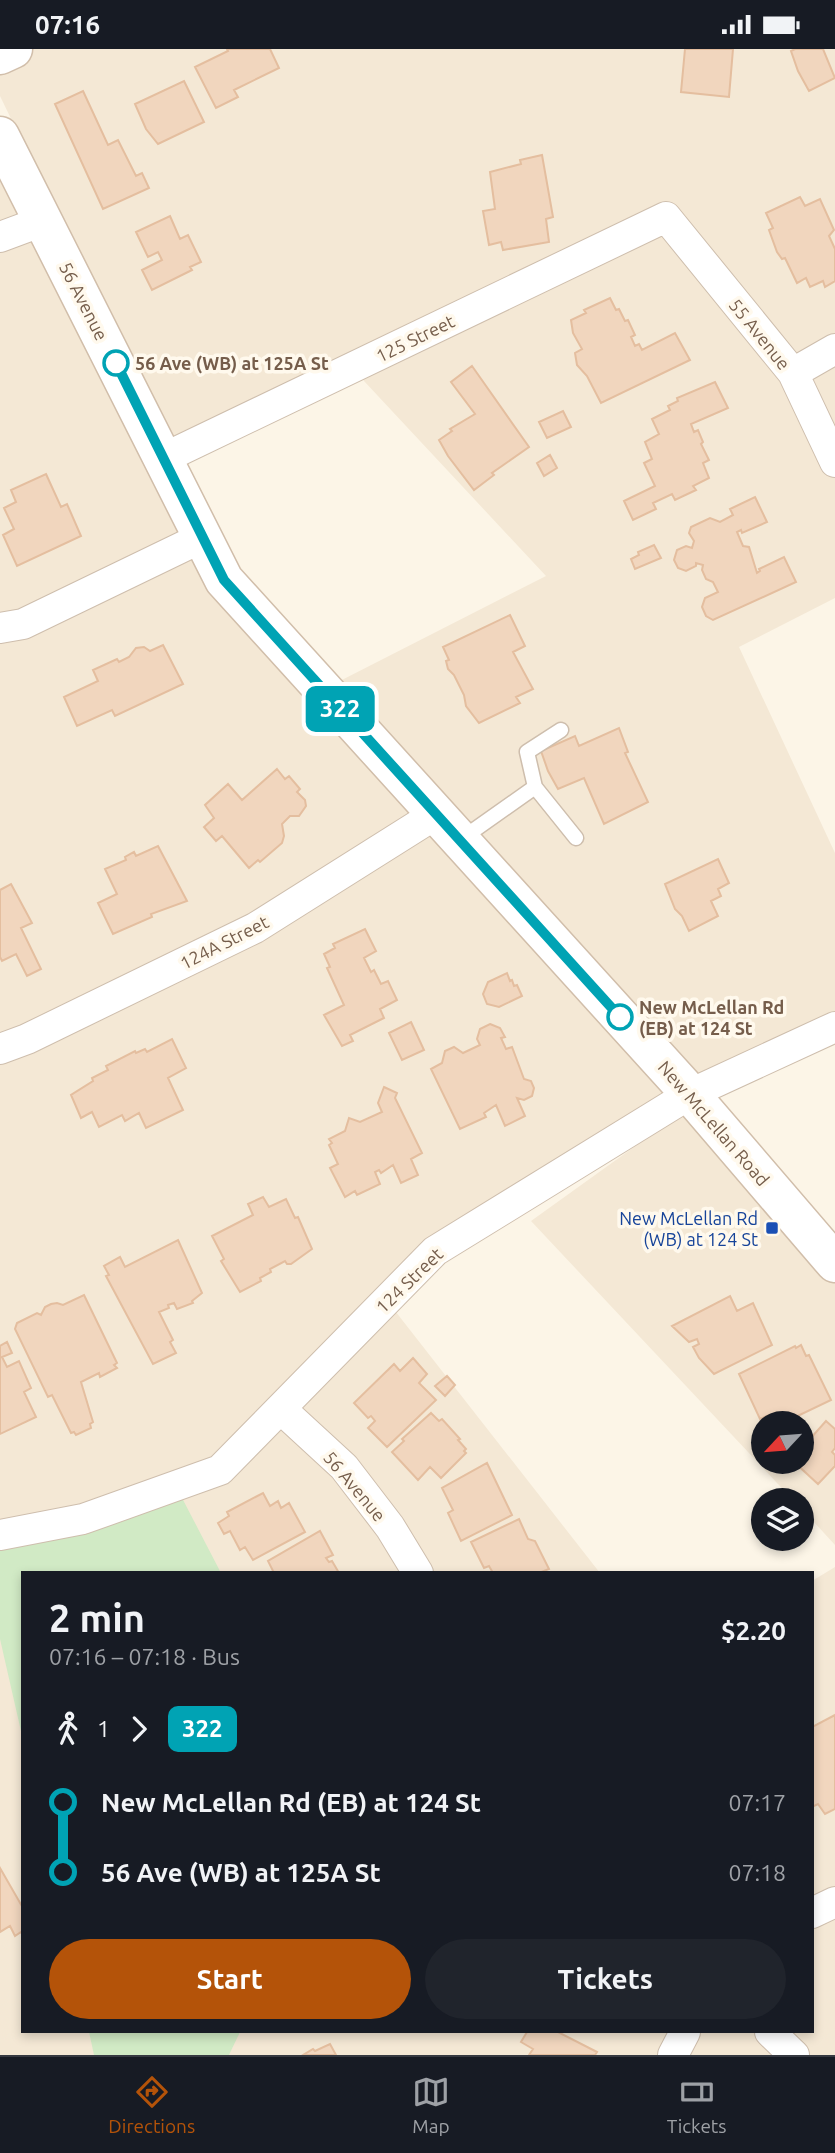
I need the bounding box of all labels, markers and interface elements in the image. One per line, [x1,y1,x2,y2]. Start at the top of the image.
text: 07:16 [35,10,100,39]
street label: 56 Avenue [56,259,112,343]
street label: 55 Avenue [725,295,795,373]
street label: 125 Street [372,310,458,366]
marker: 56 Ave (WB) at 125A St [103,350,129,376]
place label: 56 Ave (WB) at 125A St [135,353,329,374]
line badge: 322 [300,686,380,732]
text: 322 [320,695,360,722]
street label: 124A Street [176,911,272,973]
place label: New McLellan Rd (EB) at 124 St [639,997,784,1039]
marker: New McLellan Rd (EB) at 124 St [607,1004,633,1030]
street label: New McLellan Road [654,1057,774,1189]
place label: New McLellan Rd (WB) at 124 St [619,1208,758,1250]
marker: New McLellan Rd (WB) at 124 St [764,1220,780,1236]
street label: 124 Street [372,1243,446,1317]
north arrow [751,1411,814,1473]
map controls [751,1411,814,1551]
street label: 56 Avenue [320,1447,390,1525]
button: layers [751,1488,814,1551]
text: 2 min [49,1597,145,1639]
text: $2.20 [721,1616,786,1645]
text: 07:16 – 07:18 · Bus [49,1644,240,1669]
icon: walk [49,1710,87,1748]
icon: forward [120,1710,158,1748]
text: 322 [182,1715,223,1742]
text: 1 [97,1716,110,1741]
text: New McLellan Rd (EB) at 124 St [101,1788,481,1817]
text: 07:17 [728,1790,786,1815]
text: 56 Ave (WB) at 125A St [101,1858,381,1887]
text: 07:18 [728,1860,786,1885]
button: Start [49,1939,411,2019]
button: Tickets [425,1939,786,2019]
tab: Directions [108,2073,195,2137]
tab: Map [412,2073,450,2137]
tab: Tickets [667,2073,727,2137]

